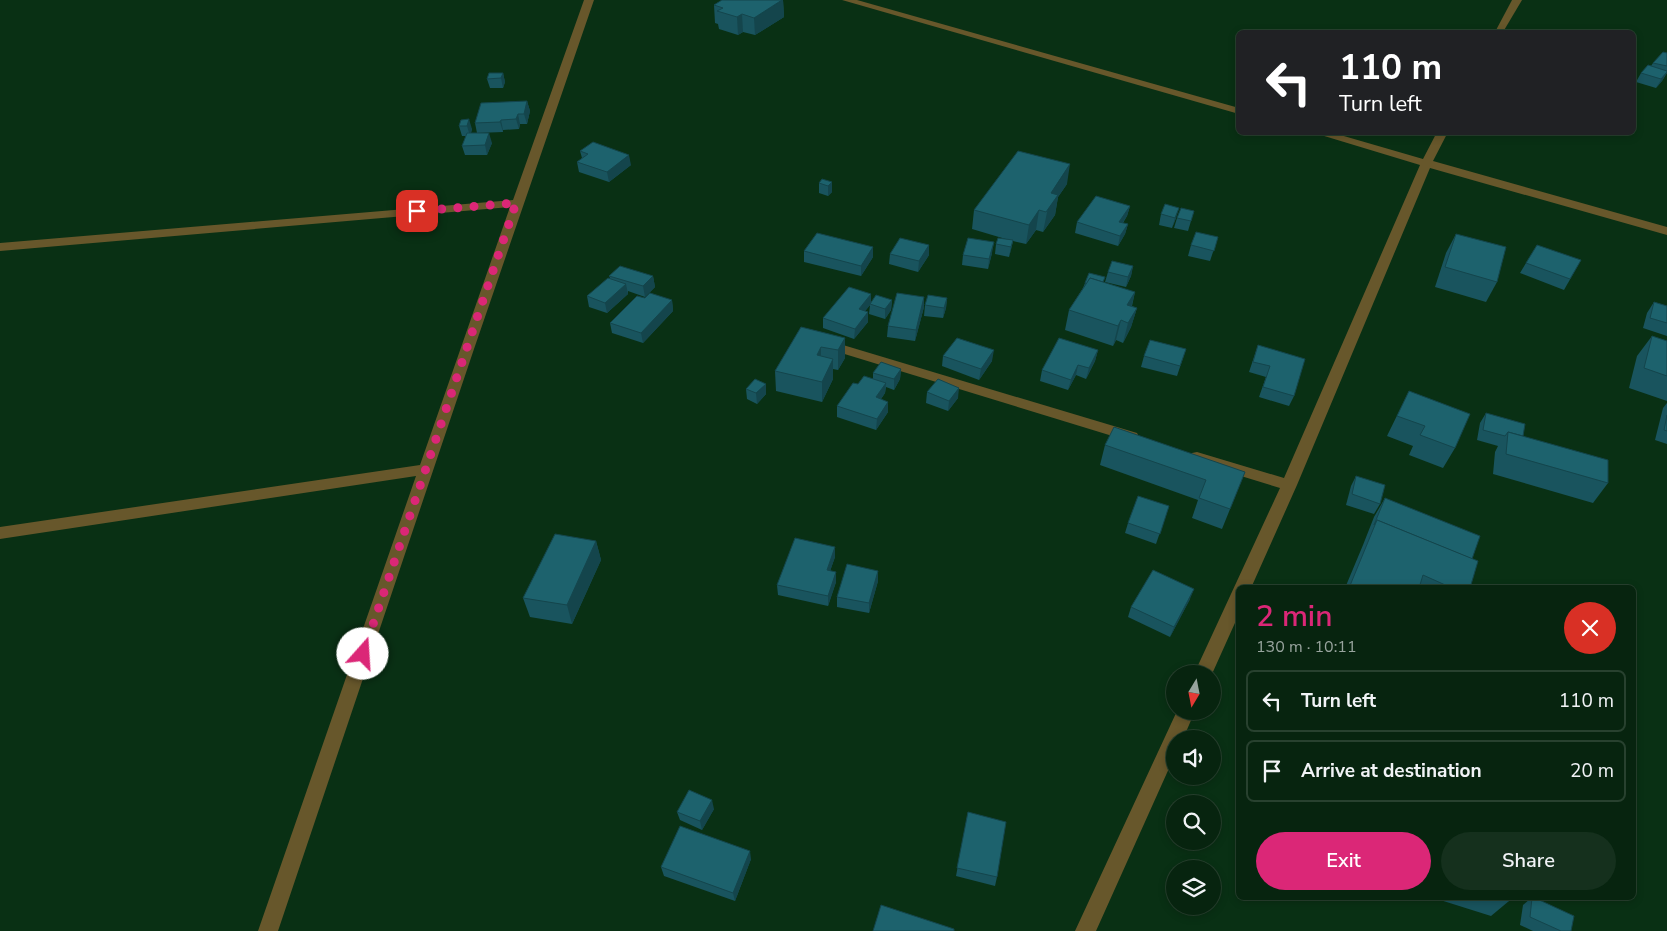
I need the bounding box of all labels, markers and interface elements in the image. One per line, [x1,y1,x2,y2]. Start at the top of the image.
text: 110 m [1339,44,1442,91]
icon: left [1256,50,1321,115]
text: Turn left [1339,89,1422,119]
pin [396,190,438,232]
icon: arrive [403,197,431,225]
text: 2 min [1256,596,1332,637]
button: close [1564,602,1616,654]
position arrow [336,627,388,679]
text: 130 m · 10:11 [1256,636,1357,658]
north arrow [1166,665,1221,720]
map controls [1166,665,1221,915]
icon: left [1258,687,1286,715]
text: Turn left [1301,688,1376,714]
text: 110 m [1559,688,1614,714]
button: sound [1166,730,1221,785]
icon: arrive [1258,757,1286,785]
text: Arrive at destination [1301,758,1482,784]
text: 20 m [1570,758,1614,784]
button: search [1166,795,1221,850]
button: Exit [1256,832,1431,890]
button: Share [1441,832,1616,890]
button: layers [1166,860,1221,915]

